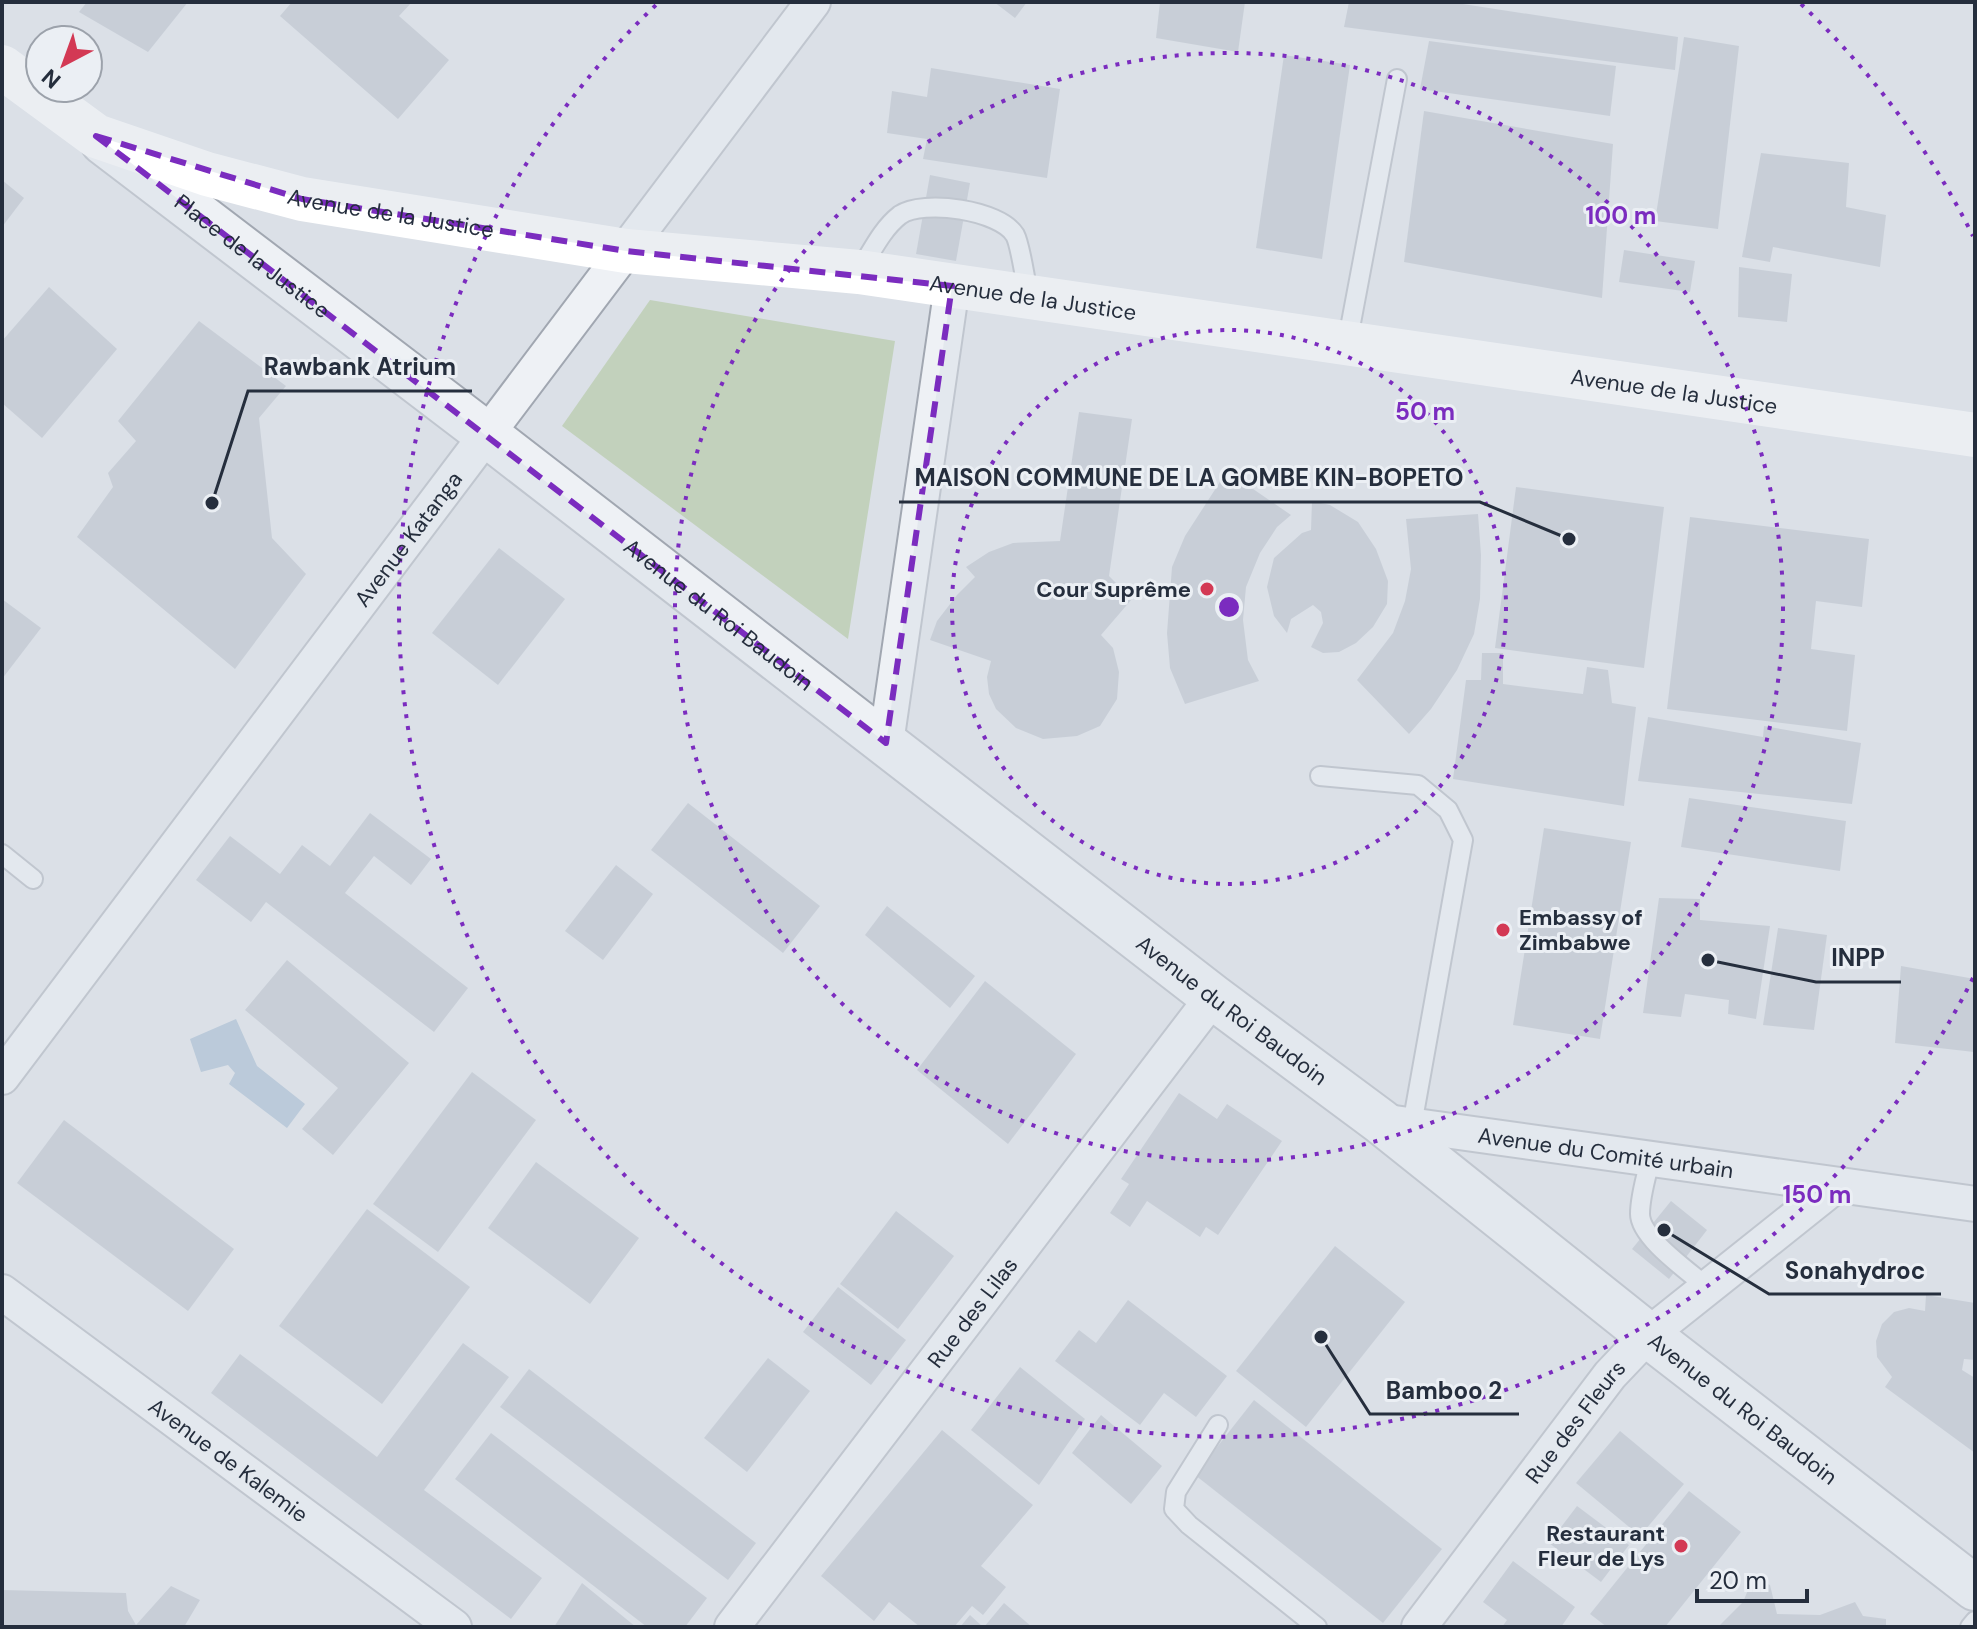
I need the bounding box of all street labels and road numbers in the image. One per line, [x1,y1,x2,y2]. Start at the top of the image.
street label: Avenue de la Justice [284,182,496,245]
street label: Place de la Justice [168,188,336,325]
street label: Avenue de la Justice [927,268,1138,327]
street label: Avenue de la Justice [1569,362,1779,421]
street label: Avenue Katanga [348,466,469,613]
street label: Avenue du Roi Baudoin [618,532,819,697]
street label: Avenue du Roi Baudoin [1130,929,1333,1092]
street label: Avenue du Comité urbain [1476,1121,1735,1185]
street label: Rue des Lilas [921,1251,1024,1374]
street label: Avenue du Roi Baudoin [1642,1326,1843,1491]
street label: Rue des Fleurs [1519,1354,1632,1490]
street label: Avenue de Kalemie [143,1392,314,1529]

